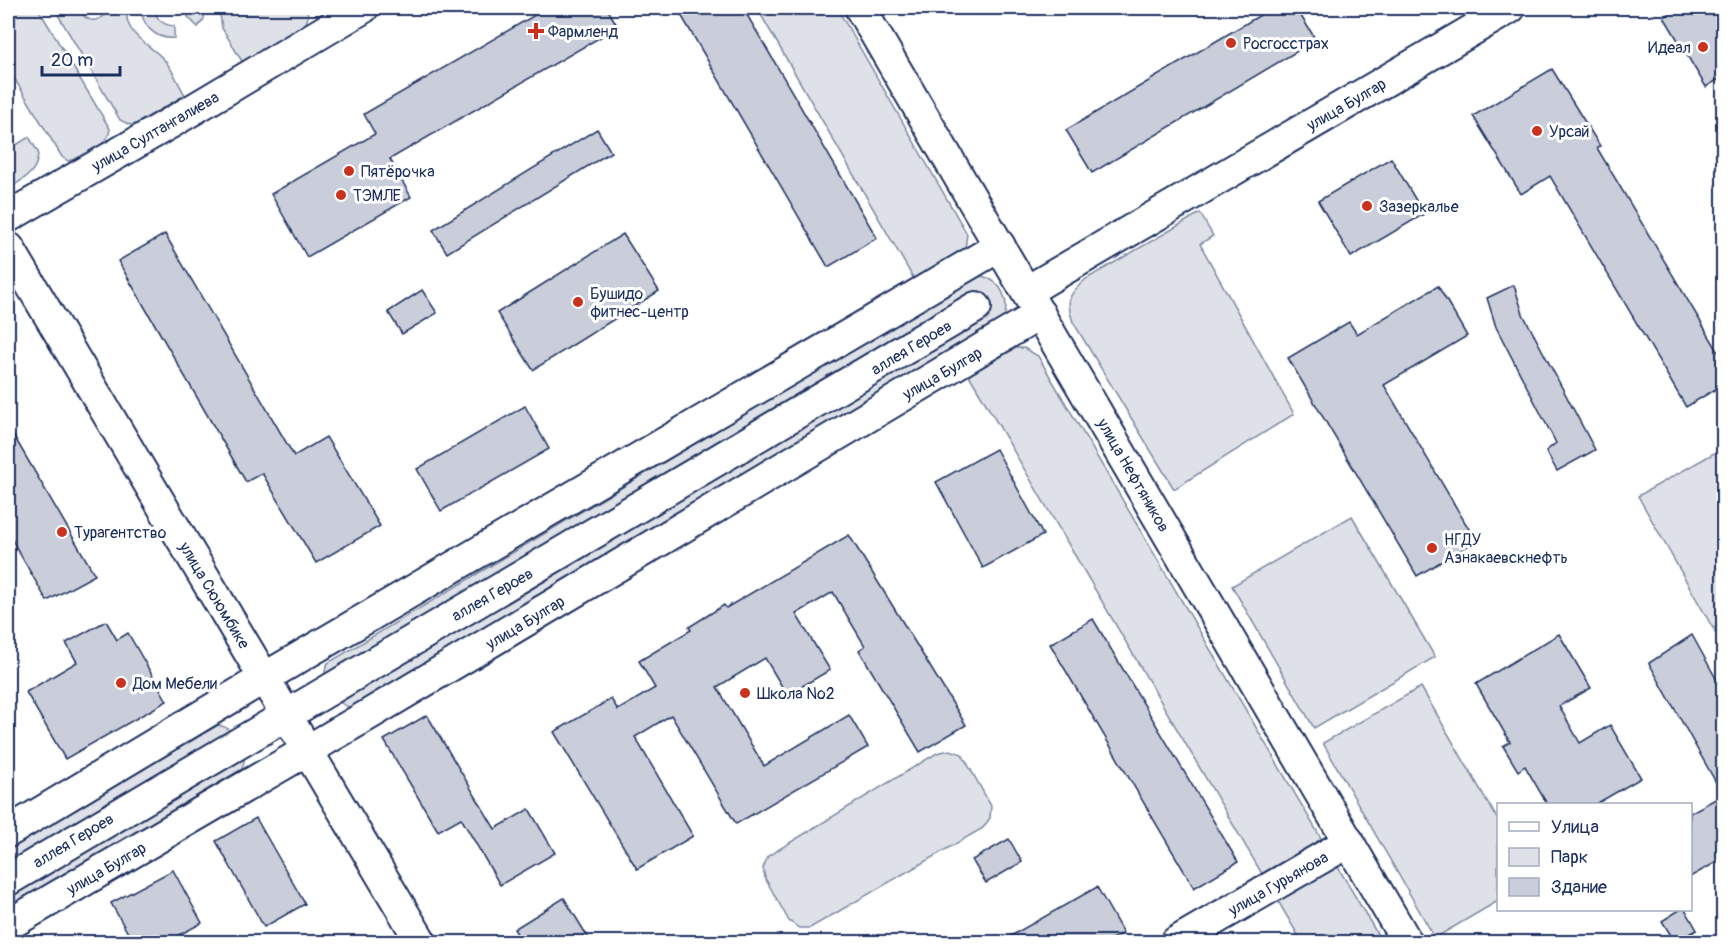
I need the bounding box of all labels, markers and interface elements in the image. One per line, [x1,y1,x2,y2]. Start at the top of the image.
place label: Фармленд [548,22,619,42]
marker: Фармленд [529,24,543,38]
place label: Росгосстрах [1243,34,1329,54]
marker: Росгосстрах [1224,36,1238,50]
place label: Идеал [1648,38,1691,58]
scale bar [42,39,120,77]
marker: Идеал [1696,40,1710,54]
text: 20 m [51,49,93,72]
street label: улица Булгар [1302,74,1390,136]
street label: улица Султангалиева [87,87,223,177]
place label: Урсай [1549,122,1589,142]
marker: Урсай [1530,124,1544,138]
place label: Пятёрочка [361,162,435,182]
marker: Пятёрочка [342,164,356,178]
place label: ТЭМЛЕ [353,186,401,206]
marker: ТЭМЛЕ [334,188,348,202]
place label: Зазеркалье [1379,197,1459,217]
marker: Зазеркалье [1360,199,1374,213]
place label: Бушидо фитнес-центр [590,284,689,322]
marker: Бушидо фитнес-центр [571,295,585,309]
street label: аллея Героев [868,316,955,380]
street label: улица Булгар [898,343,986,405]
street label: улица Нефтяников [1092,414,1174,536]
place label: Турагентство [74,523,167,543]
marker: Турагентство [55,525,69,539]
place label: НГДУ Азнакаевскнефть [1444,530,1568,568]
street label: улица Сююмбике [174,538,254,653]
marker: НГДУ Азнакаевскнефть [1425,541,1439,555]
street label: аллея Героев [448,564,537,626]
street label: улица Булгар [482,591,569,655]
place label: Дом Мебели [132,674,217,694]
marker: Дом Мебели [114,676,128,690]
place label: Школа №2 [757,684,835,704]
marker: Школа №2 [738,686,752,700]
legend [1497,803,1692,911]
street label: аллея Героев [30,809,117,873]
text: Улица [1551,816,1599,839]
street label: улица Булгар [62,838,150,900]
text: Парк [1551,846,1588,869]
street label: улица Гурьянова [1224,847,1332,921]
text: Здание [1551,876,1607,899]

